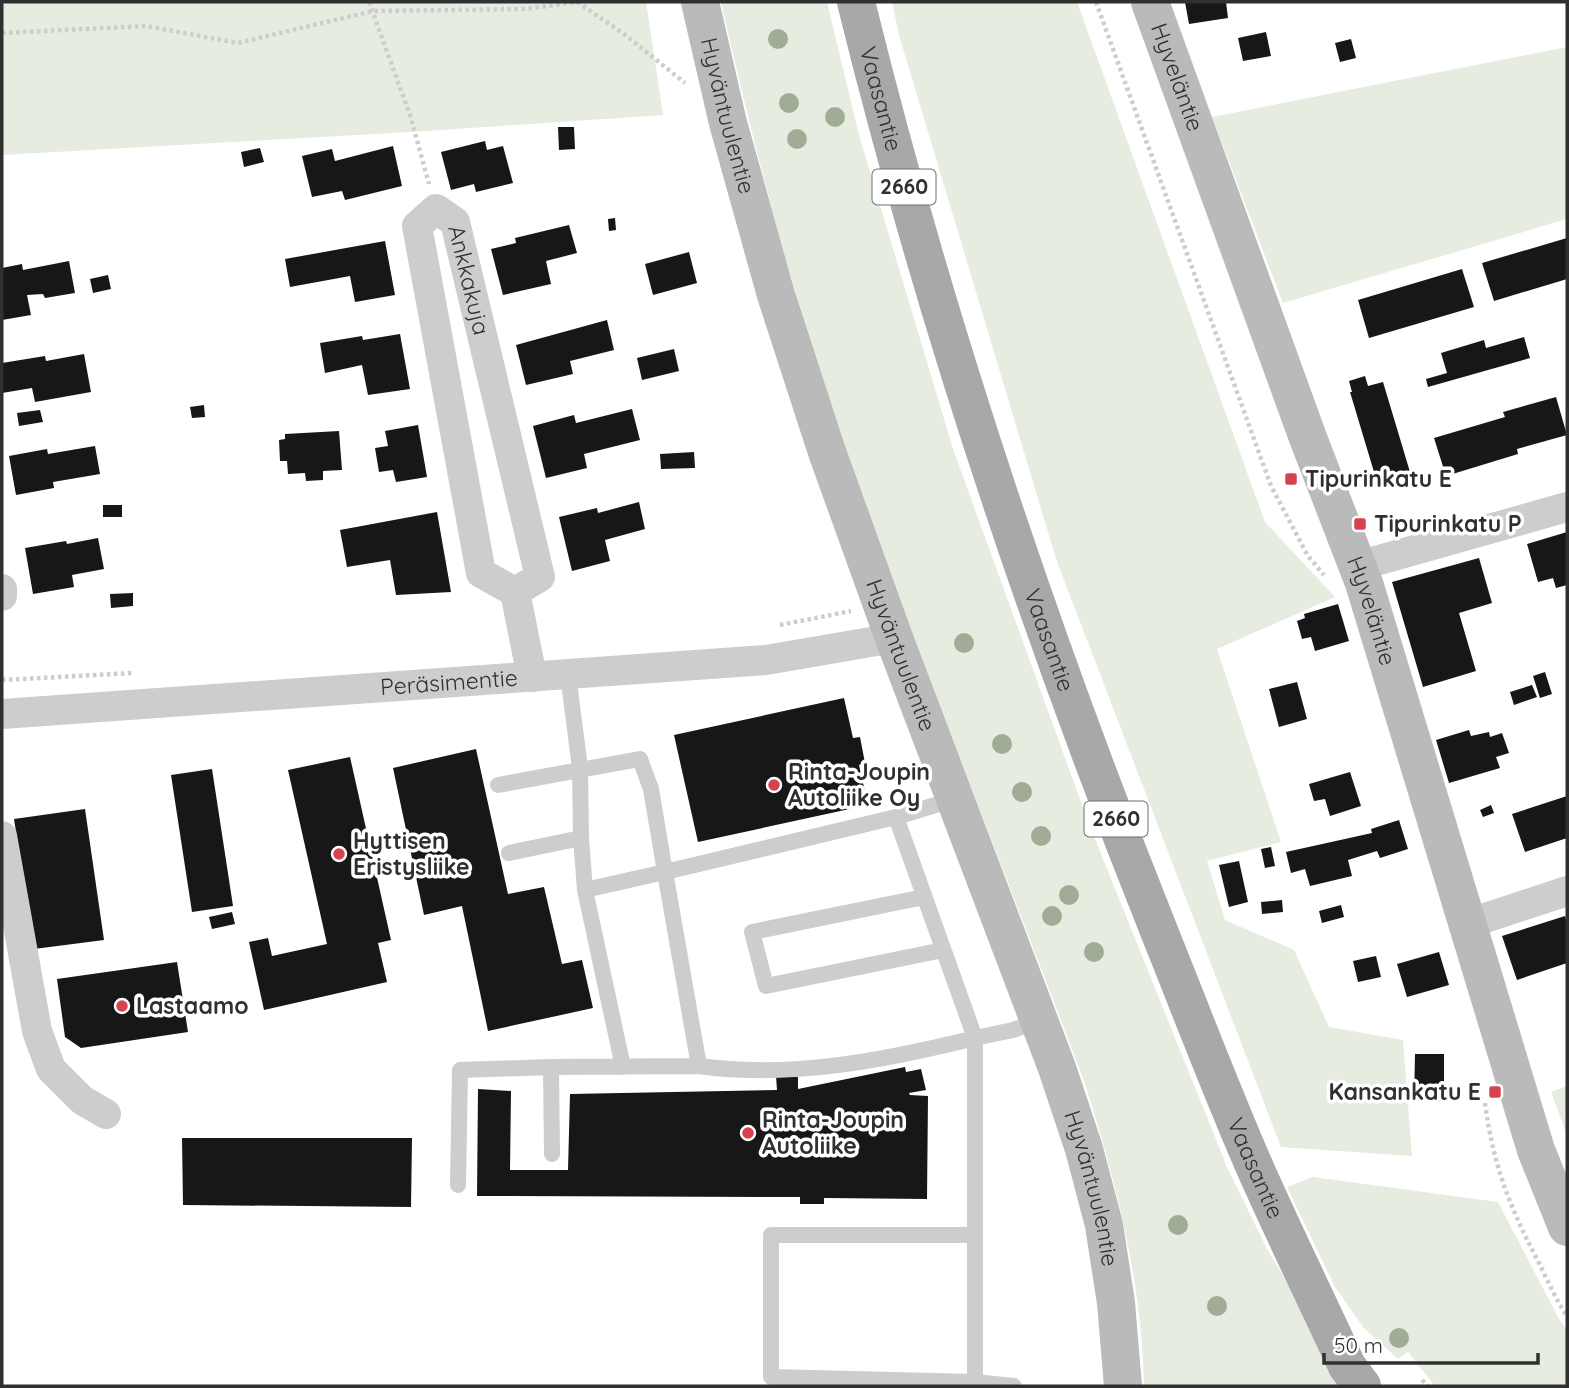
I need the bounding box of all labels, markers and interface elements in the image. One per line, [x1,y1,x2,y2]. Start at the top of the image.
street label: Hyveläntie [1145,19,1211,135]
street label: Hyväntuulentie [695,35,762,197]
street label: Vaasantie [854,43,909,154]
road number: 2660 [872,170,936,204]
street label: Ankkakuja [442,222,497,338]
place label: Tipurinkatu E [1305,464,1452,493]
marker: Tipurinkatu E [1283,471,1299,487]
place label: Tipurinkatu P [1374,509,1522,538]
marker: Tipurinkatu P [1352,516,1368,532]
street label: Hyveläntie [1341,552,1403,669]
street label: Hyväntuulentie [860,575,943,735]
street label: Vaasantie [1018,585,1081,695]
street label: Peräsimentie [379,663,519,701]
place label: Rinta-Joupin Autoliike Oy [788,757,930,812]
marker: Rinta-Joupin Autoliike Oy [766,777,782,793]
road number: 2660 [1084,802,1148,836]
place label: Hyttisen Eristysliike [353,826,470,881]
marker: Hyttisen Eristysliike [331,846,347,862]
place label: Lastaamo [136,991,249,1020]
marker: Lastaamo [114,998,130,1014]
place label: Kansankatu E [1328,1077,1481,1106]
marker: Kansankatu E [1487,1084,1503,1100]
place label: Rinta-Joupin Autoliike [762,1105,904,1160]
street label: Hyväntuulentie [1058,1106,1125,1268]
street label: Vaasantie [1221,1113,1291,1223]
marker: Rinta-Joupin Autoliike [740,1125,756,1141]
scale bar [1324,1322,1538,1366]
text: 50 m [1334,1332,1383,1358]

